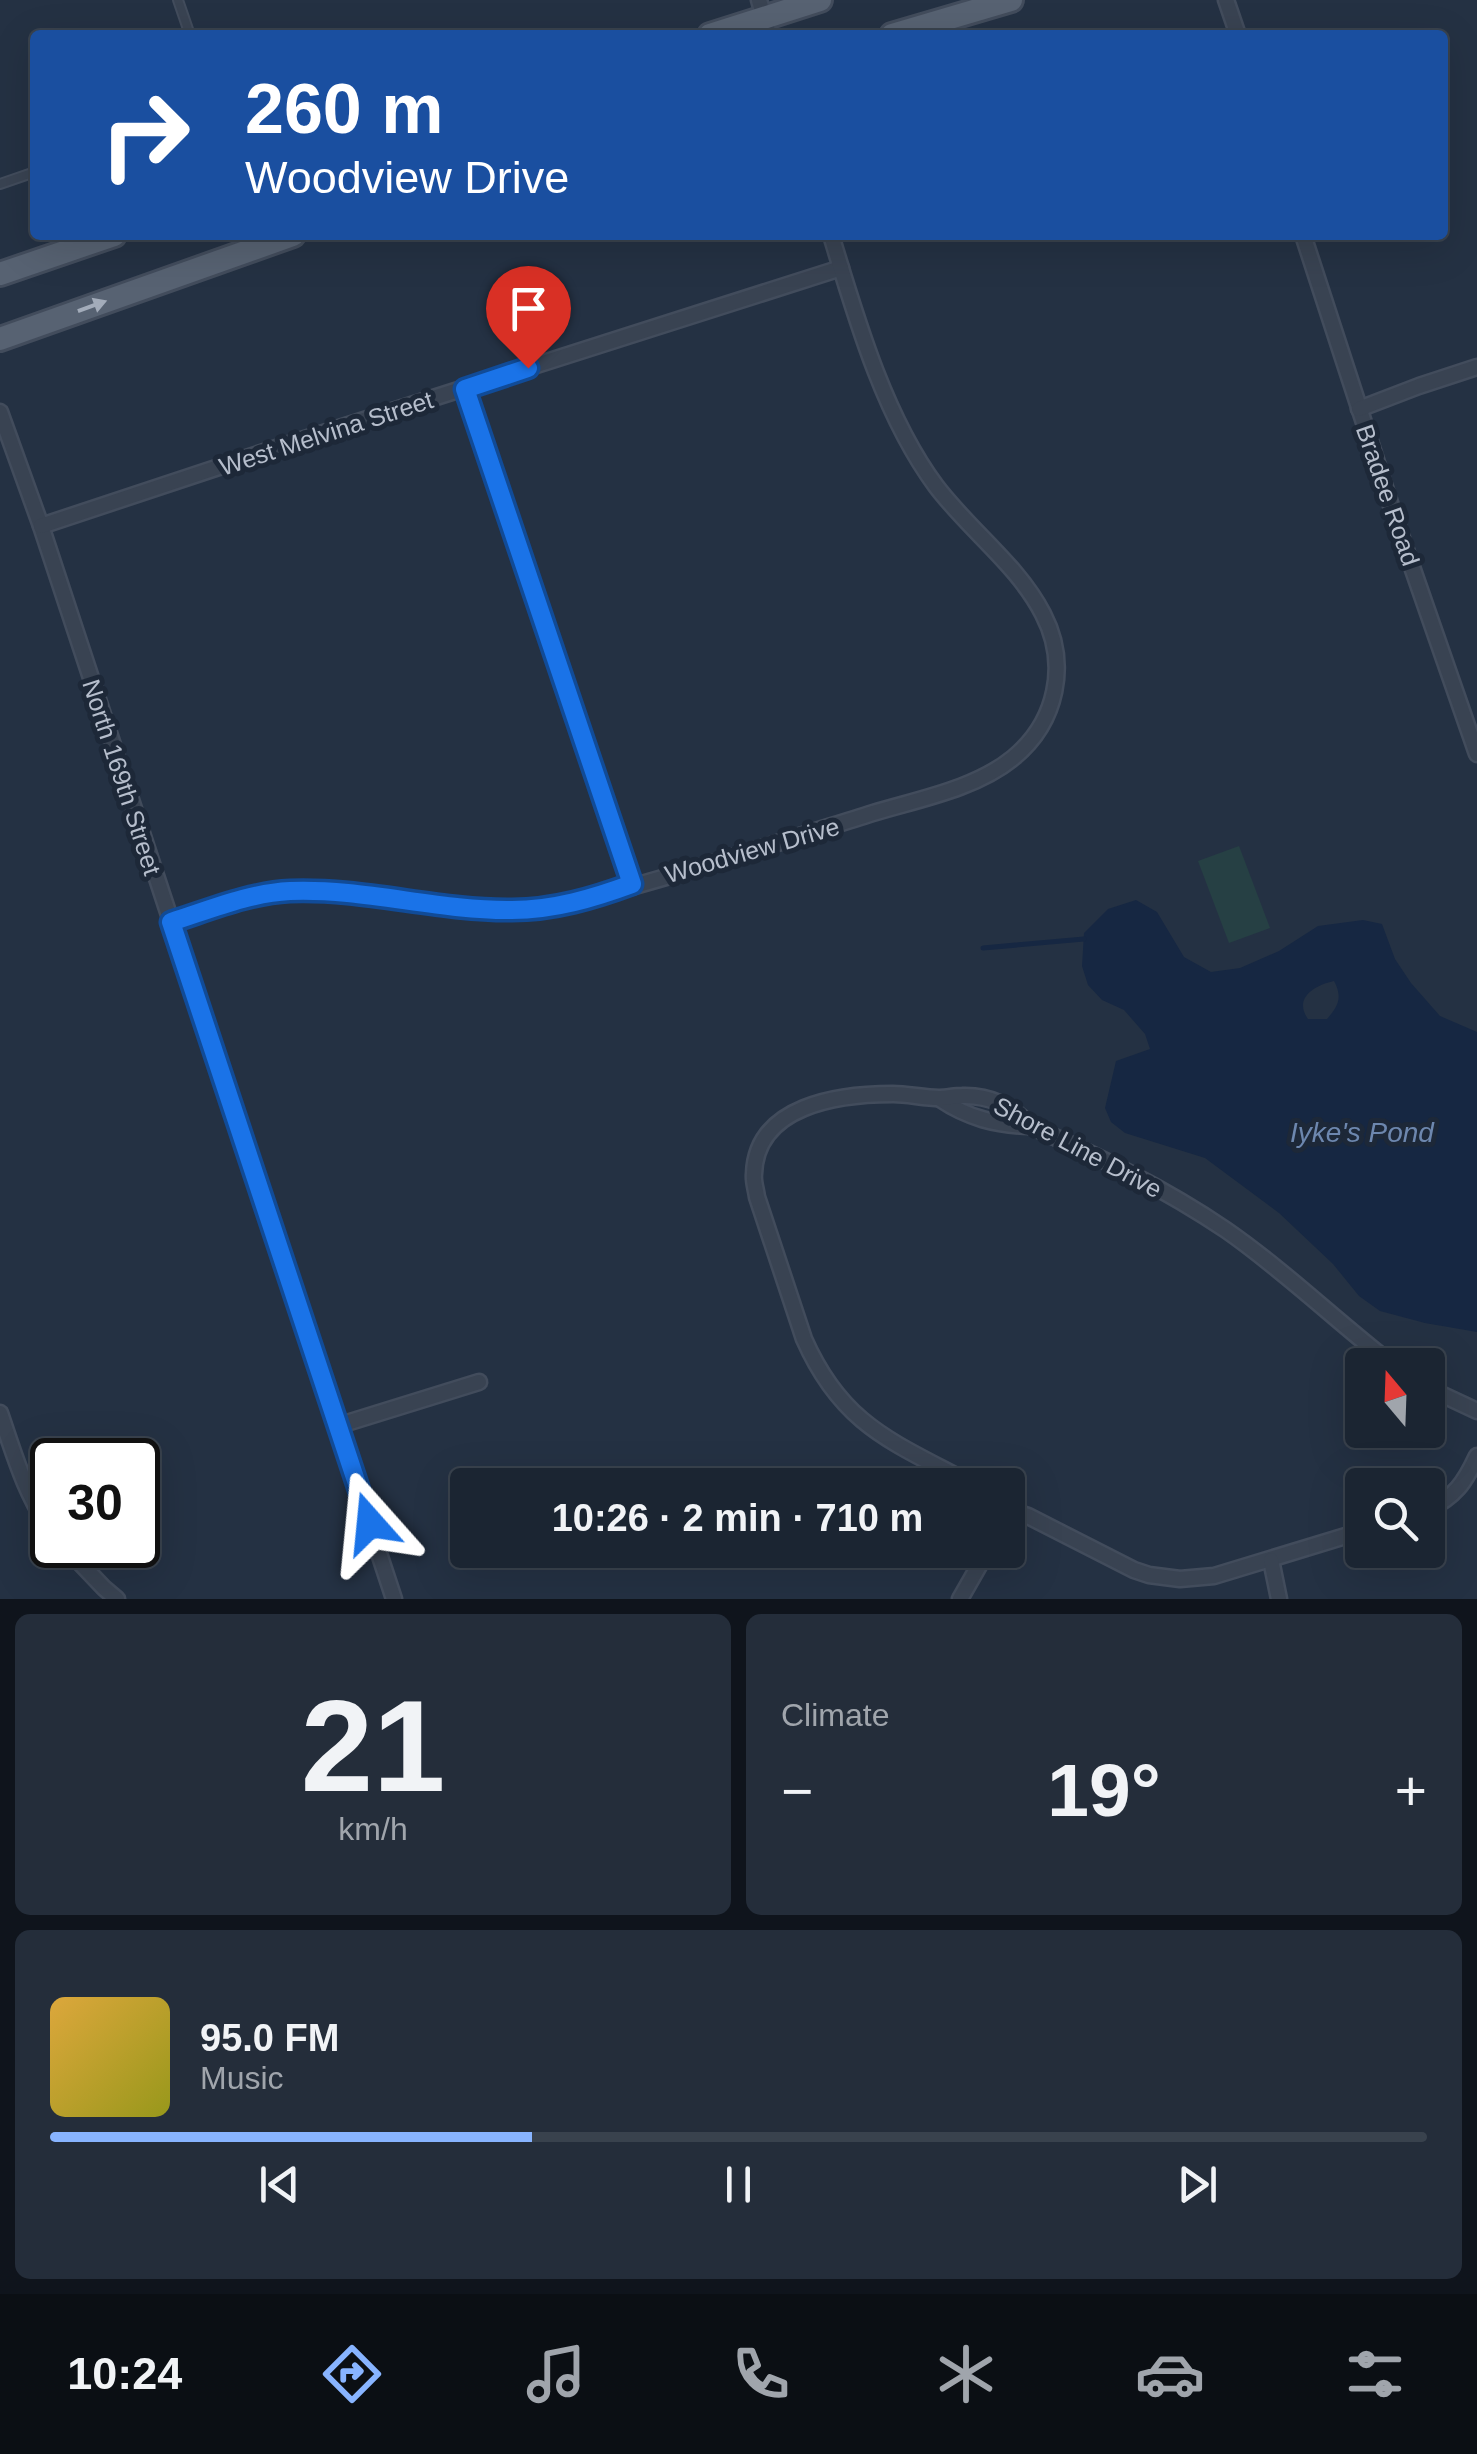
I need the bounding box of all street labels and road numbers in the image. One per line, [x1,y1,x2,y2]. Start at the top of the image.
street label: West Melvina Street [216,385,437,481]
street label: Bradee Road [1351,421,1425,569]
street label: North 169th Street [77,676,167,879]
street label: Woodview Drive [662,812,842,888]
street label: Shore Line Drive [989,1091,1167,1203]

